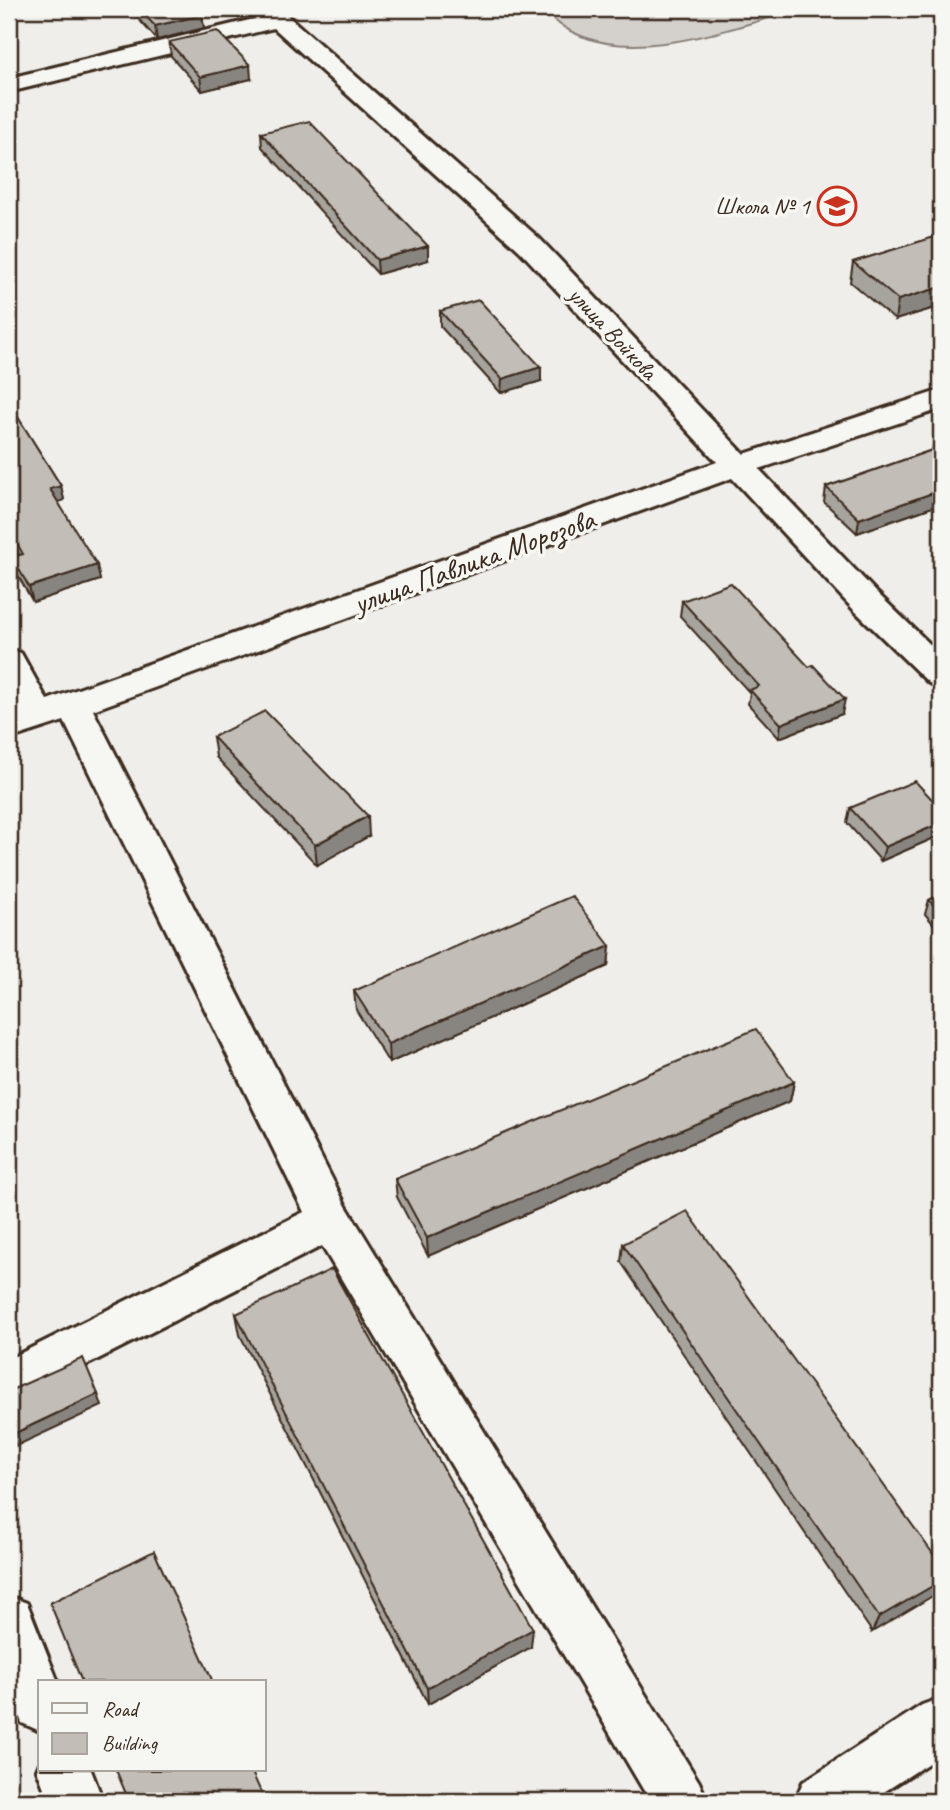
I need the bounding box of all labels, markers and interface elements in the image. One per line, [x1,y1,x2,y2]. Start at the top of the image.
school or university icon: Школа № 1 [816,185,858,227]
place label: Школа № 1 [715,191,811,221]
street label: улица Войкова [561,279,665,387]
street label: улица Павлика Морозова [346,499,602,623]
legend [38,1680,266,1772]
text: Road [102,1696,141,1722]
text: Building [102,1730,159,1756]

